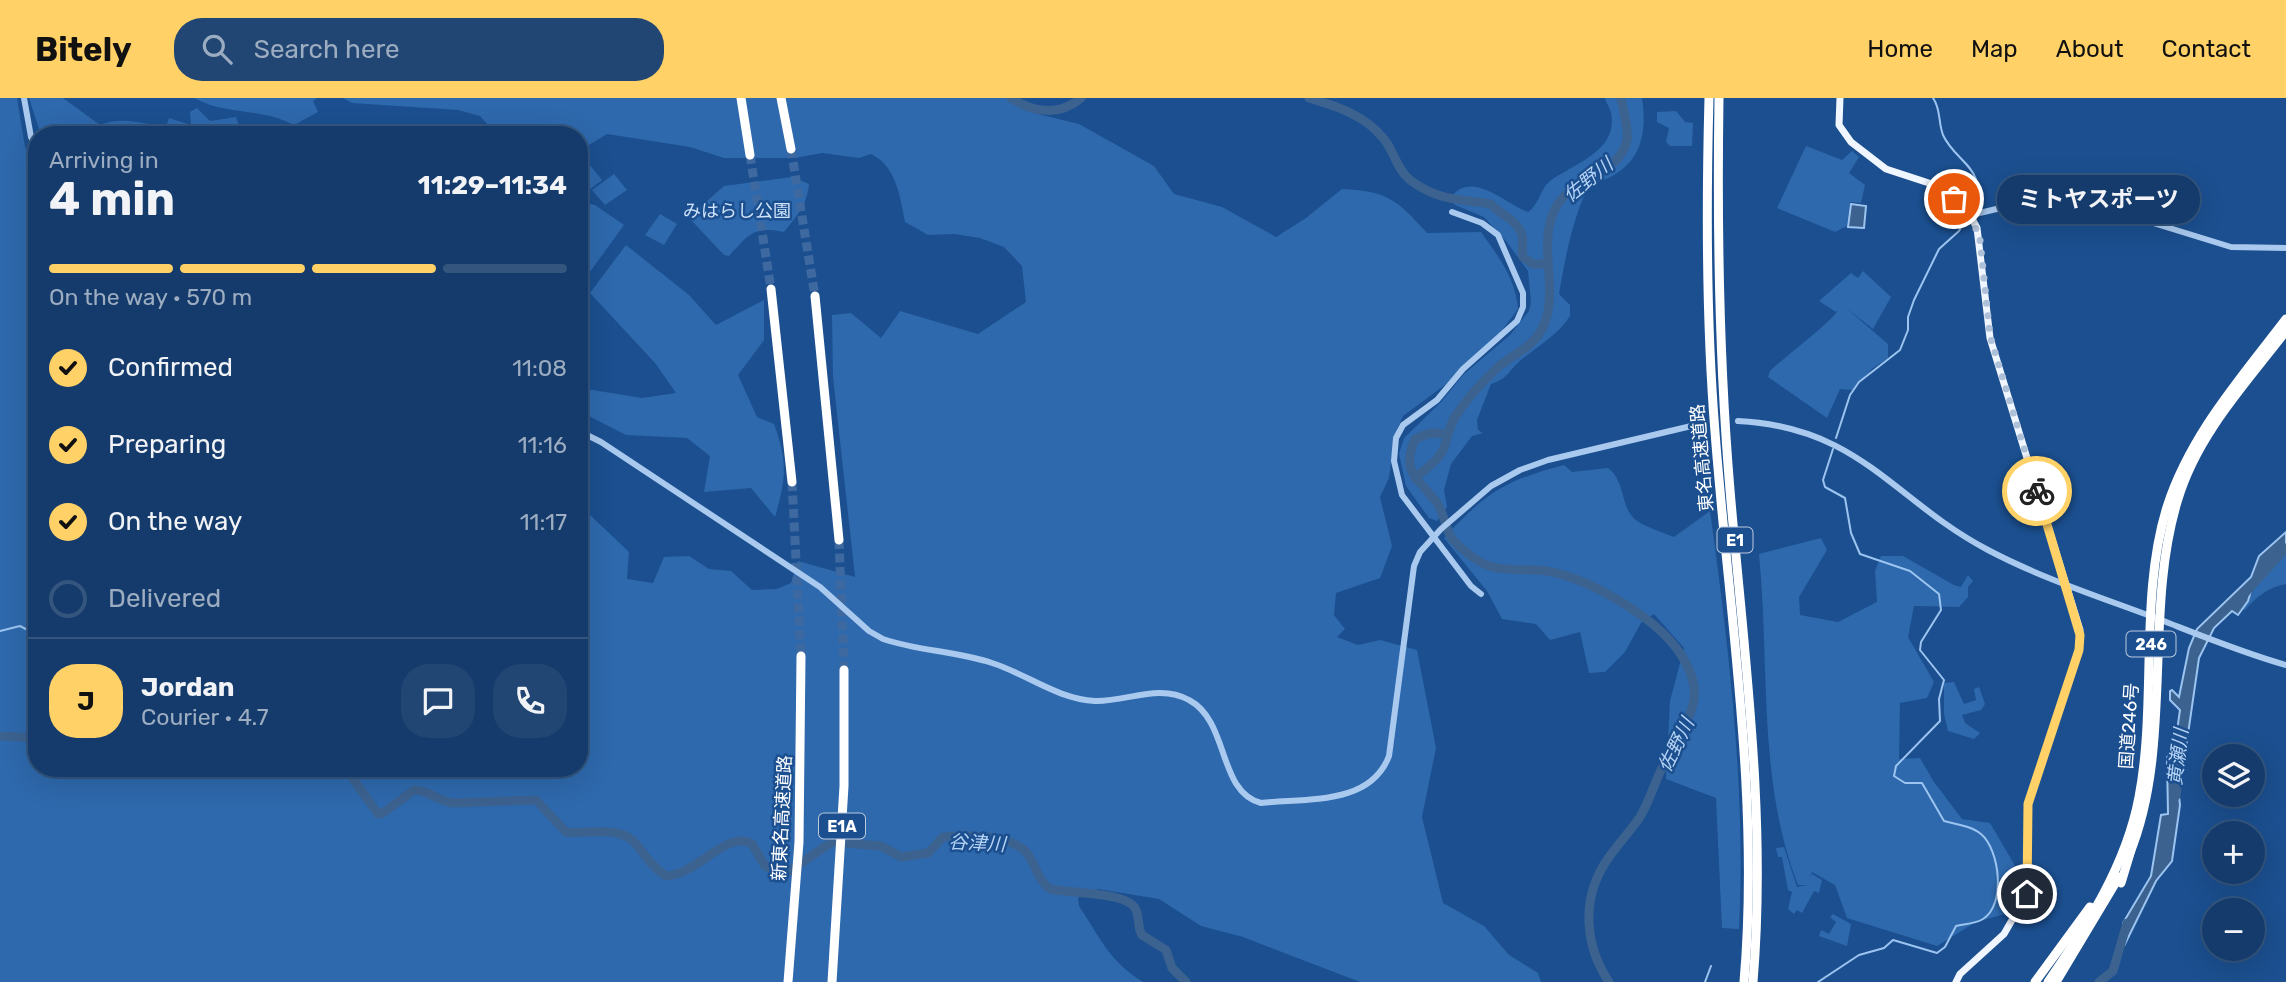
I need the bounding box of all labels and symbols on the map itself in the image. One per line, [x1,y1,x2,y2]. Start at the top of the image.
water label: 佐野川 [1559,152,1619,207]
pin [1924,169,1984,229]
callout: ミトヤスポーツ [1996,174,2199,224]
park label: みはらし公園 [683,200,791,222]
street label: 東名高速道路 [1686,403,1718,513]
courier [2002,456,2072,526]
road number: E1 [1718,528,1752,552]
road number: 246 [2126,632,2176,656]
street label: 国道246号 [2115,682,2143,770]
water label: 佐野川 [1653,713,1700,776]
water label: 黄瀬川 [2163,725,2193,787]
street label: 新東名高速道路 [768,755,796,881]
road number: E1A [819,814,865,838]
water label: 谷津川 [948,830,1008,856]
pin [1997,864,2057,924]

